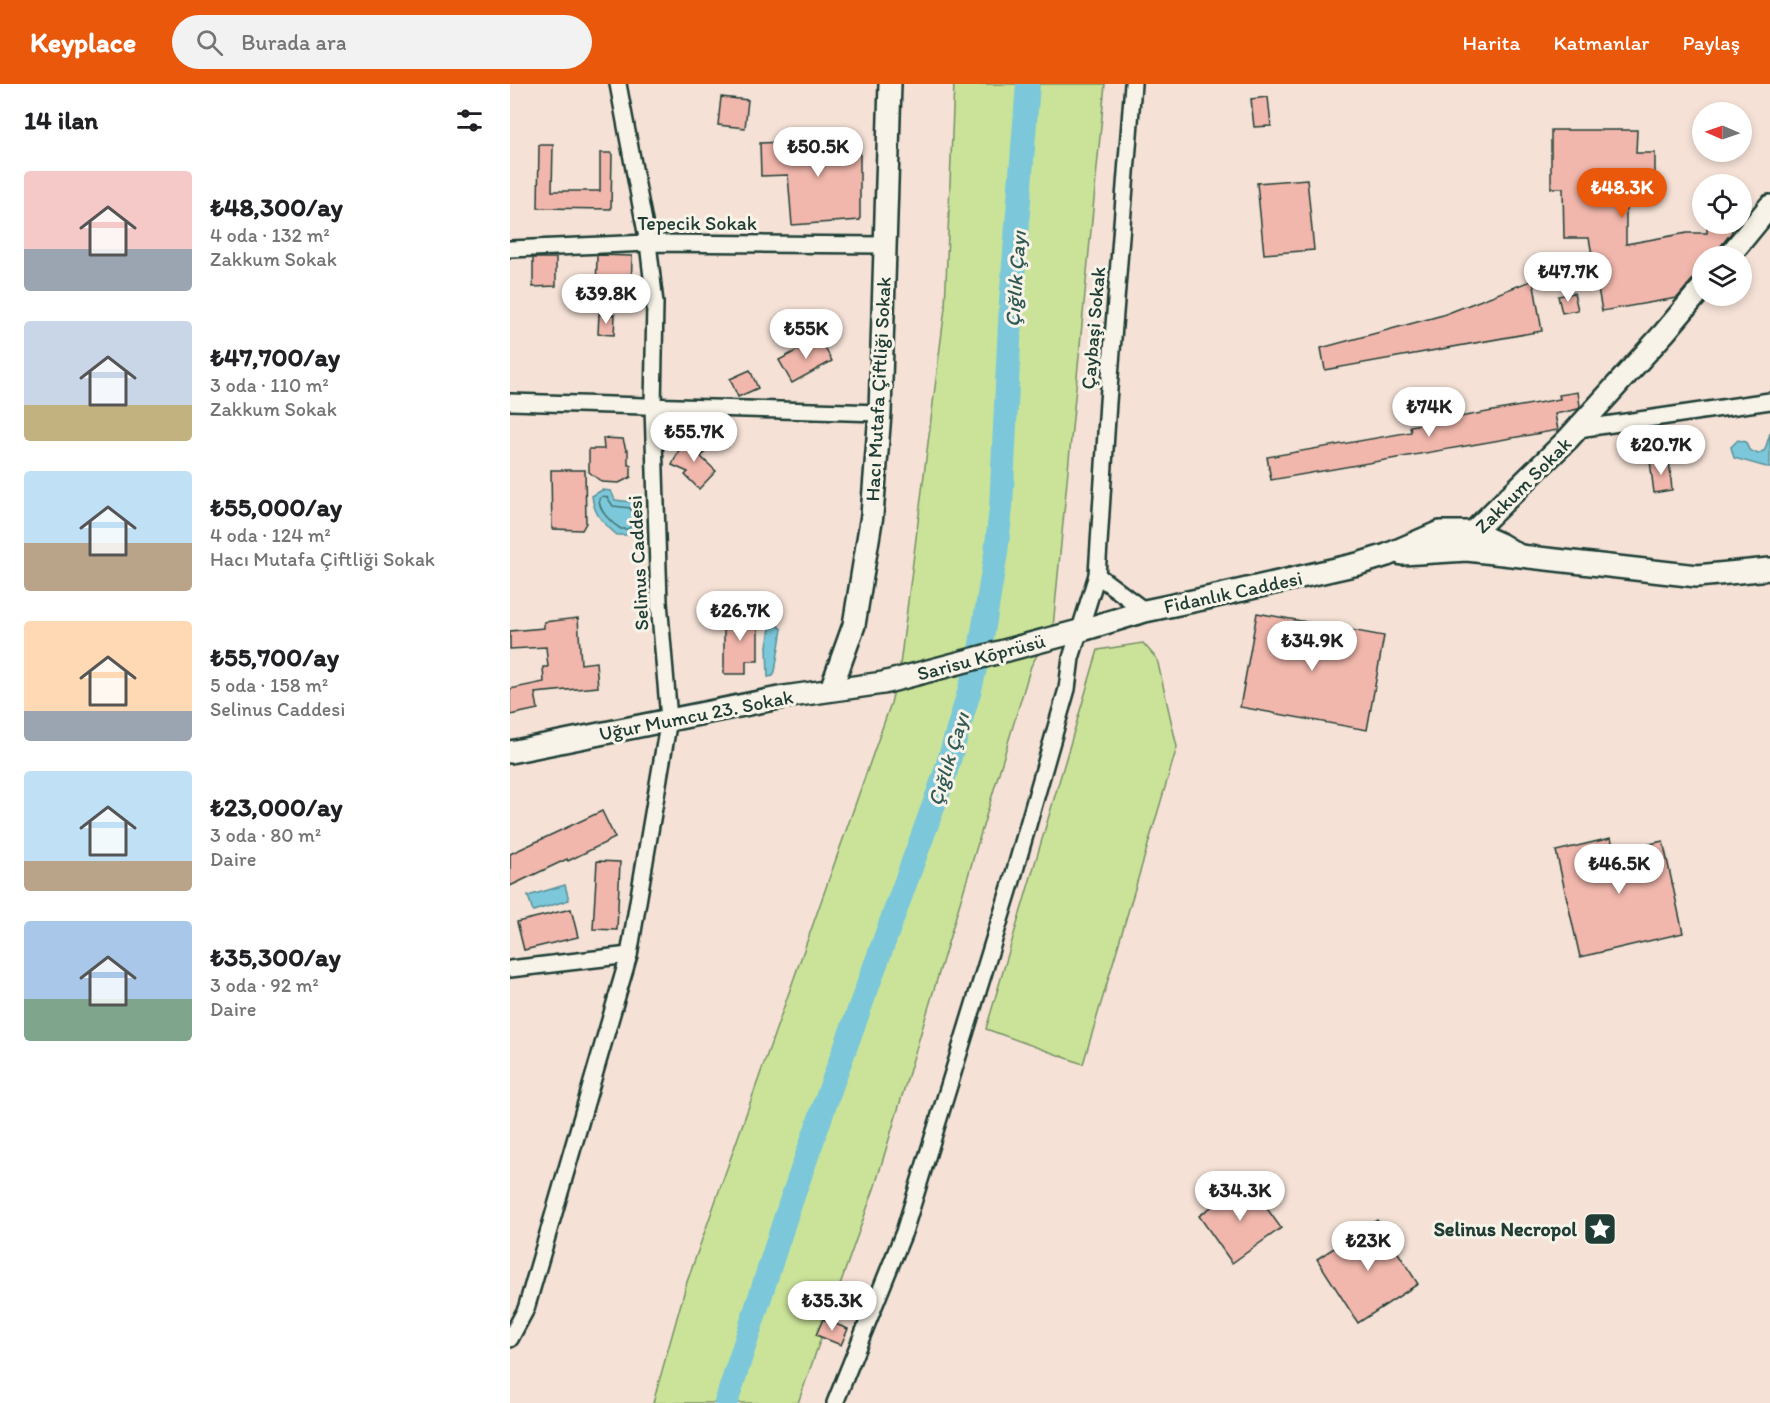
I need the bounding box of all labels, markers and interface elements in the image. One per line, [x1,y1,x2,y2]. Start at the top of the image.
search box [172,15,592,69]
text: Keyplace [30,25,136,59]
icon: search [193,26,226,59]
text: Burada ara [241,29,346,56]
text: Harita [1462,30,1520,55]
text: Katmanlar [1553,30,1649,55]
text: Paylaş [1682,30,1740,55]
north arrow [1692,102,1752,162]
map controls [1692,102,1752,306]
text: 14 ilan [24,104,98,136]
icon: filters [453,104,486,137]
pin: ₺50.5K [769,127,867,178]
text: ₺50.5K [787,134,849,158]
pin: ₺48.3K [1573,168,1671,219]
button: locate [1692,174,1752,234]
text: ₺48.3K [1591,175,1653,199]
text: ₺48,300/ay [210,191,343,223]
icon: home [72,195,144,267]
street label: Tepecik Sokak [637,211,757,235]
text: 4 oda · 132 m² [210,223,330,247]
water label: Çığlık Çayı [999,230,1031,328]
button: layers [1692,246,1752,306]
text: Zakkum Sokak [210,247,337,271]
pin: ₺47.7K [1519,252,1617,303]
text: ₺47.7K [1538,259,1598,283]
street label: Çaybaşi Sokak [1076,266,1110,390]
pin: ₺39.8K [557,274,655,325]
street label: Hacı Mutafa Çiftliği Sokak [860,276,896,502]
text: ₺39.8K [576,281,636,305]
pin: ₺55K [770,309,842,360]
text: ₺55K [784,316,828,340]
text: ₺47,700/ay [210,341,340,373]
icon: home [72,345,144,417]
text: 3 oda · 110 m² [210,373,329,397]
pin: ₺74K [1393,387,1465,438]
text: ₺74K [1406,394,1452,418]
text: Zakkum Sokak [210,397,337,421]
pin: ₺55.7K [645,412,743,463]
text: ₺55.7K [664,419,724,443]
pin: ₺20.7K [1612,425,1710,476]
street label: Zakkum Sokak [1470,432,1576,538]
text: ₺20.7K [1630,432,1692,456]
text: ₺55,000/ay [210,491,342,523]
icon: home [72,495,144,567]
street label: Selinus Caddesi [622,495,654,631]
text: 4 oda · 124 m² [210,523,331,547]
text: Hacı Mutafa Çiftliği Sokak [210,547,435,571]
street label: Fidanlık Caddesi [1162,566,1304,618]
pin: ₺26.7K [691,591,789,642]
text: ₺26.7K [710,598,770,622]
pin: ₺34.9K [1263,621,1361,672]
street label: Sarisu Kōprüsü [914,628,1048,686]
text: ₺34.9K [1281,628,1343,652]
text: ₺55,700/ay [210,641,339,673]
icon: home [72,645,144,717]
text: 5 oda · 158 m² [210,673,328,697]
street label: Uğur Mumcu 23. Sokak [597,684,795,746]
text: Selinus Caddesi [210,697,345,721]
water label: Çığlık Çayı [922,709,974,809]
text: ₺23,000/ay [210,791,343,823]
icon: home [72,795,144,867]
text: 3 oda · 80 m² [210,823,321,847]
pin: ₺46.5K [1570,844,1668,895]
text: Daire [210,847,256,871]
text: ₺46.5K [1588,851,1650,875]
text: ₺35,300/ay [210,941,341,973]
icon: home [72,945,144,1017]
text: 3 oda · 92 m² [210,973,319,997]
text: Daire [210,997,256,1021]
pin: ₺34.3K [1191,1171,1289,1222]
text: ₺34.3K [1209,1178,1271,1202]
place icon: Selinus Necropol [1582,1211,1618,1247]
place label: Selinus Necropol [1434,1217,1577,1242]
pin: ₺23K [1332,1221,1404,1272]
text: ₺23K [1346,1228,1390,1252]
pin: ₺35.3K [783,1281,881,1332]
text: ₺35.3K [802,1288,862,1312]

